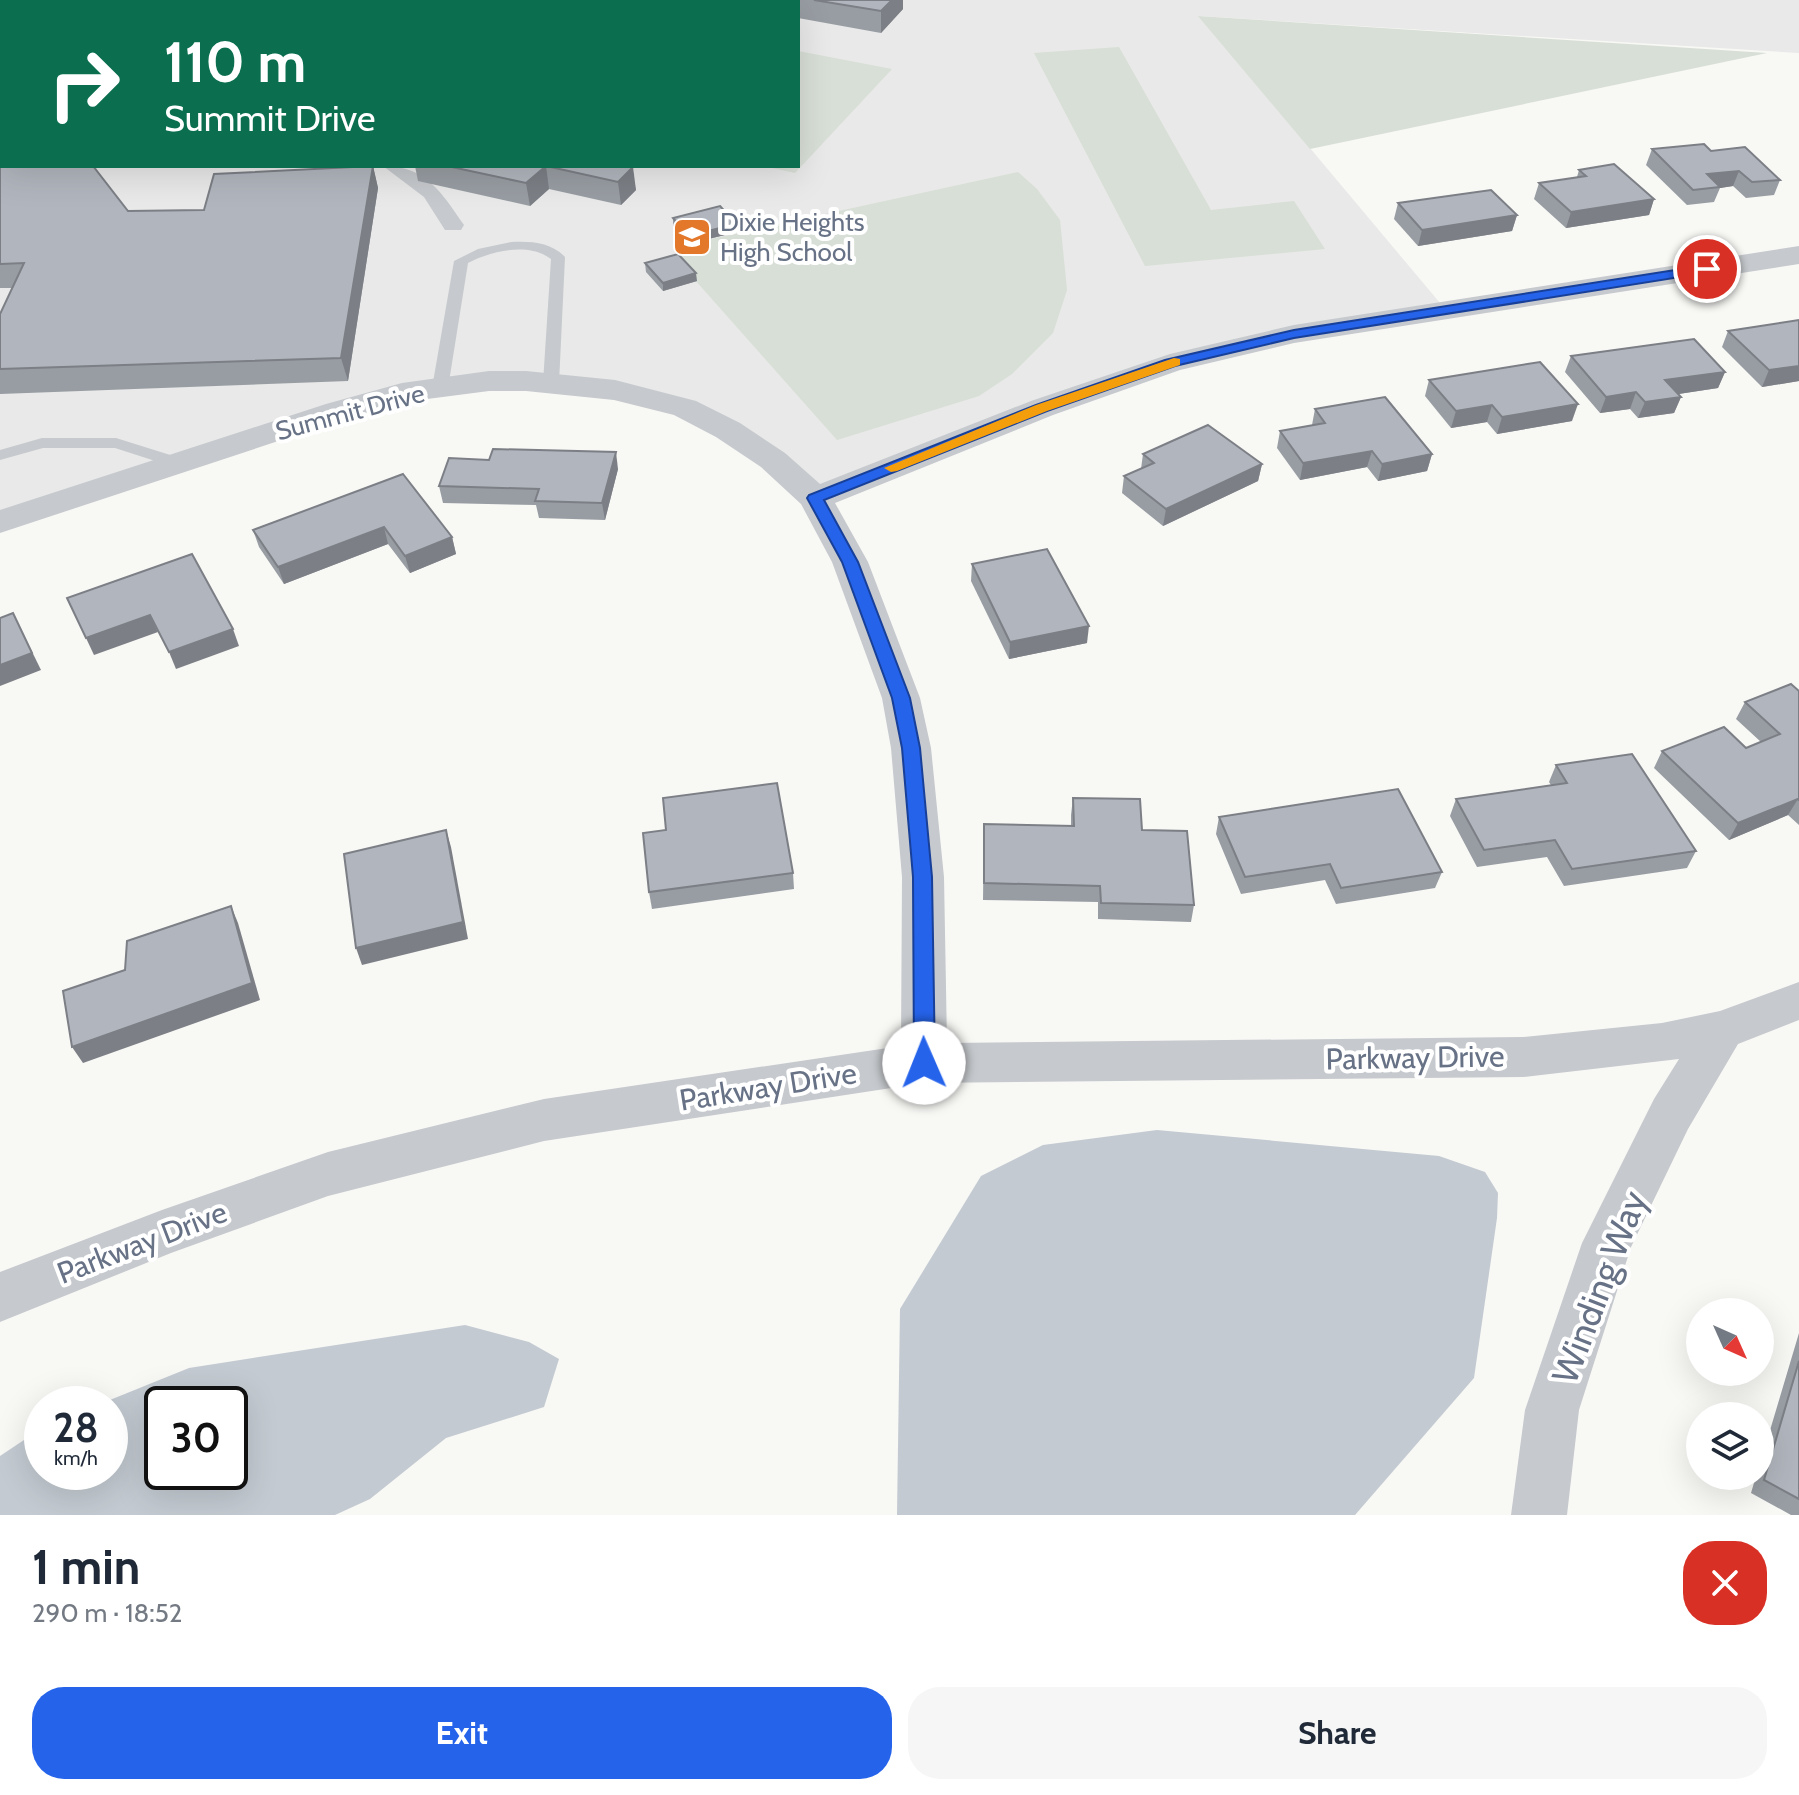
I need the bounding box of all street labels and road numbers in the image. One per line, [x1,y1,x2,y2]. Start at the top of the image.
street label: Summit Drive [272,377,428,447]
street label: Parkway Drive [1325,1037,1505,1078]
street label: Parkway Drive [677,1054,859,1119]
street label: Winding Way [1542,1184,1656,1390]
street label: Parkway Drive [52,1193,232,1292]

